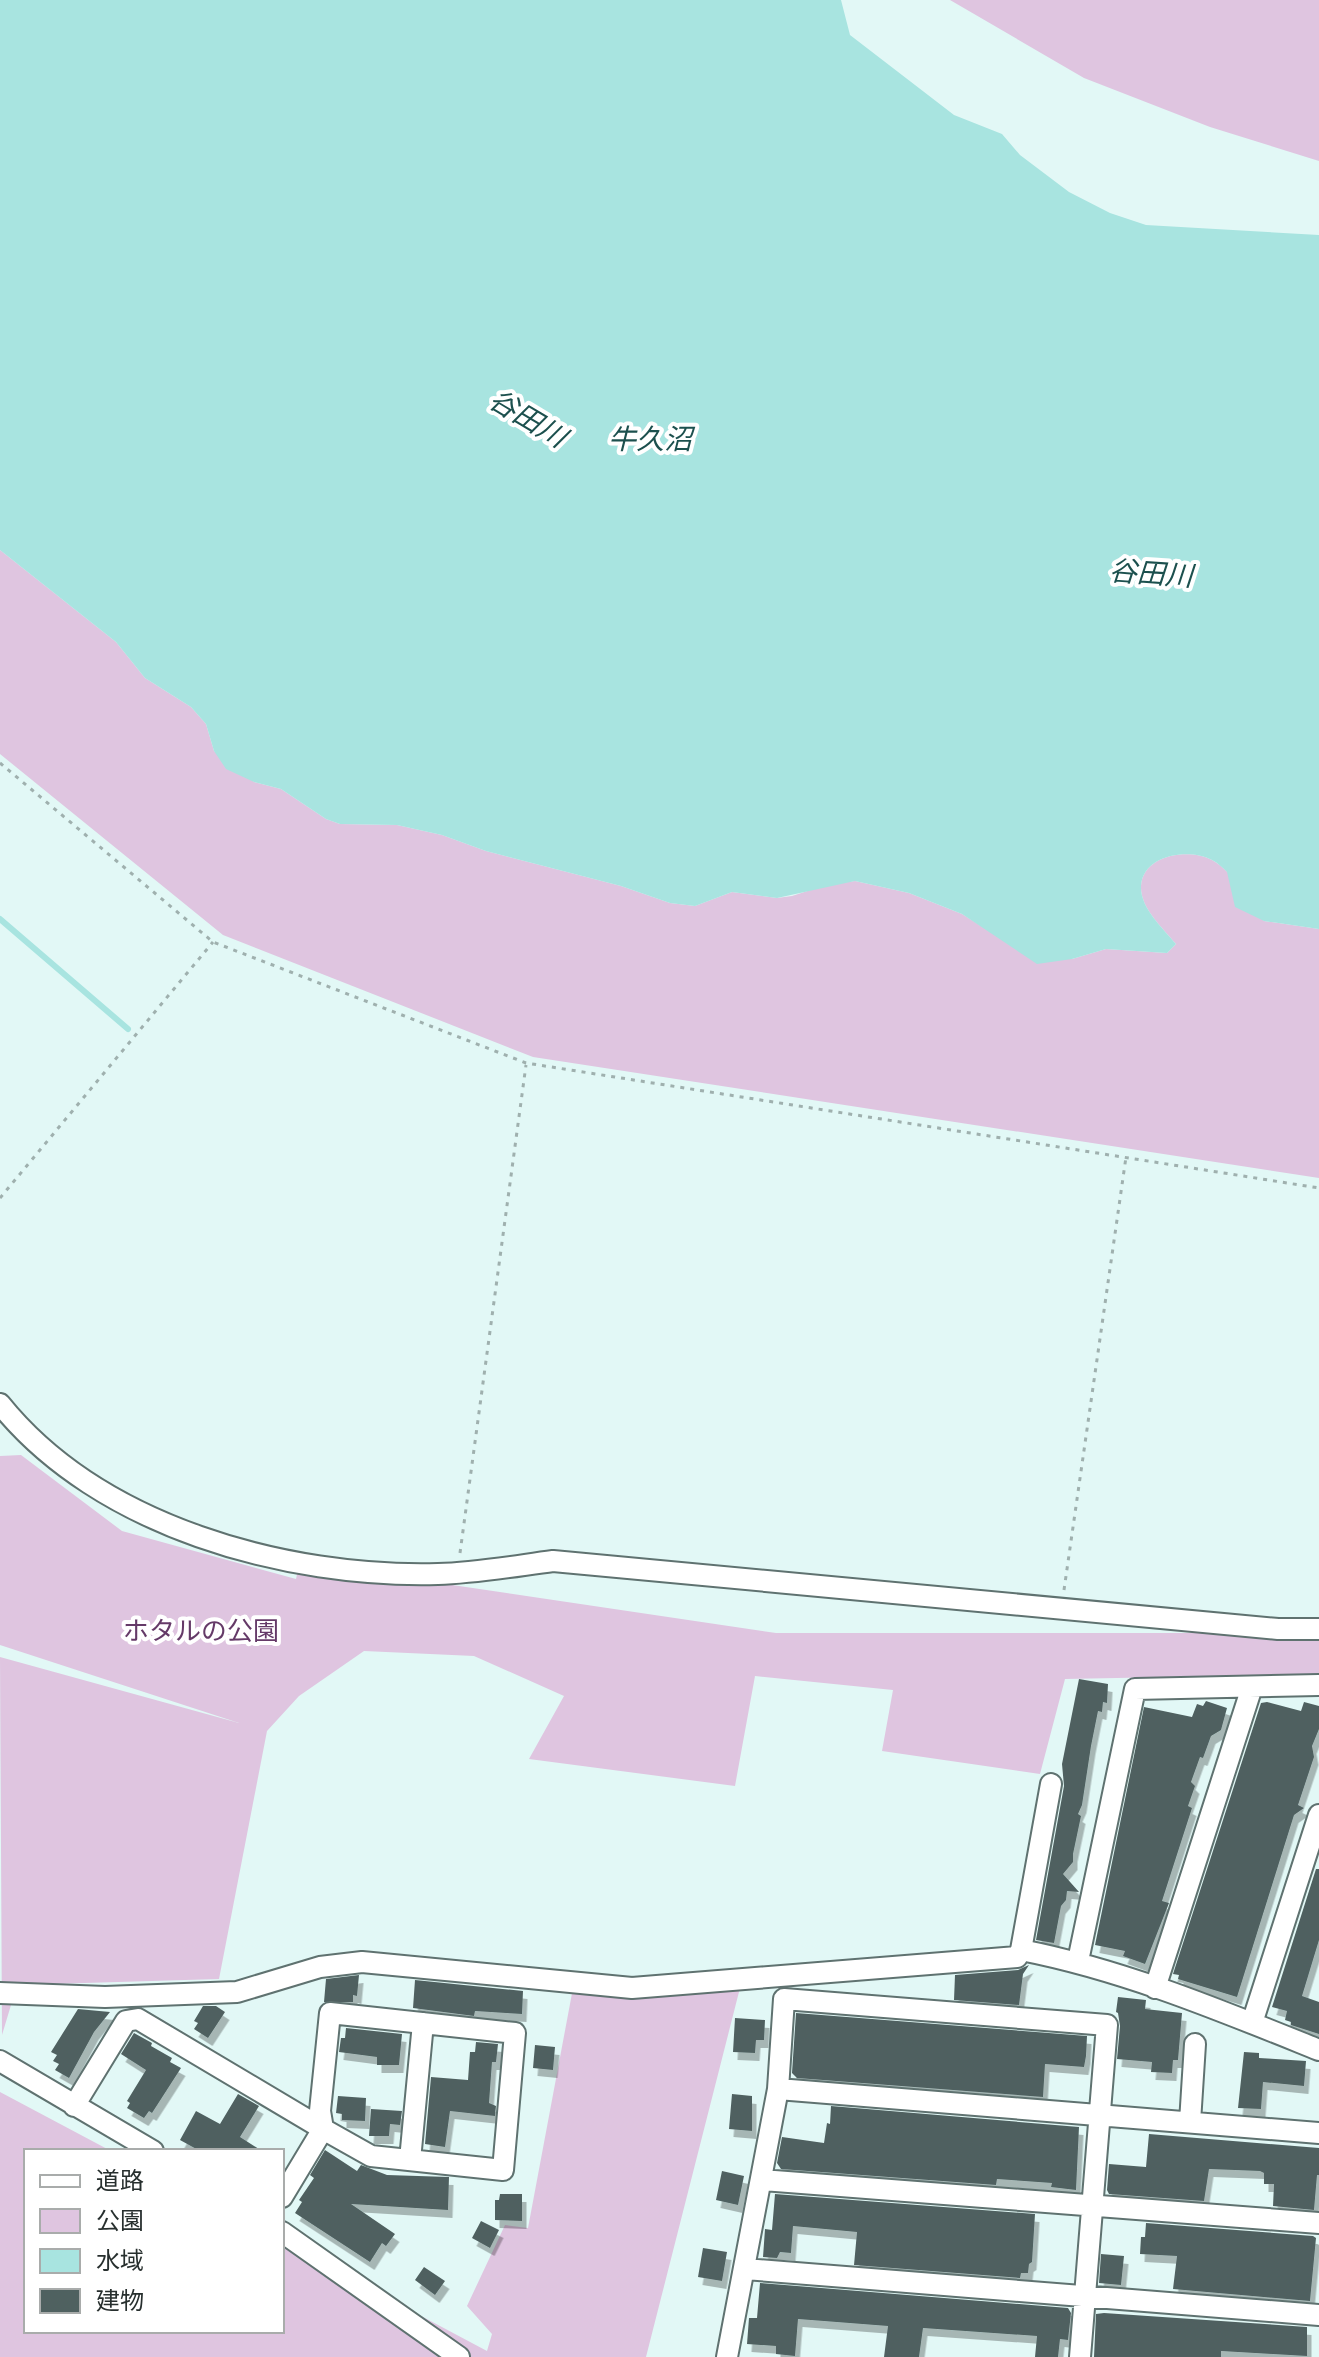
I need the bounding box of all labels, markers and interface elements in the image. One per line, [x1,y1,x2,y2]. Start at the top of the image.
water label: 谷田川 [483,380,576,457]
water label: 牛久沼 [608,420,696,457]
water label: 谷田川 [1108,551,1197,594]
park label: ホタルの公園 [123,1614,279,1647]
legend [24,2149,284,2333]
text: 道路 [96,2165,144,2196]
text: 公園 [96,2205,144,2236]
text: 水域 [96,2245,144,2276]
text: 建物 [96,2285,144,2316]

